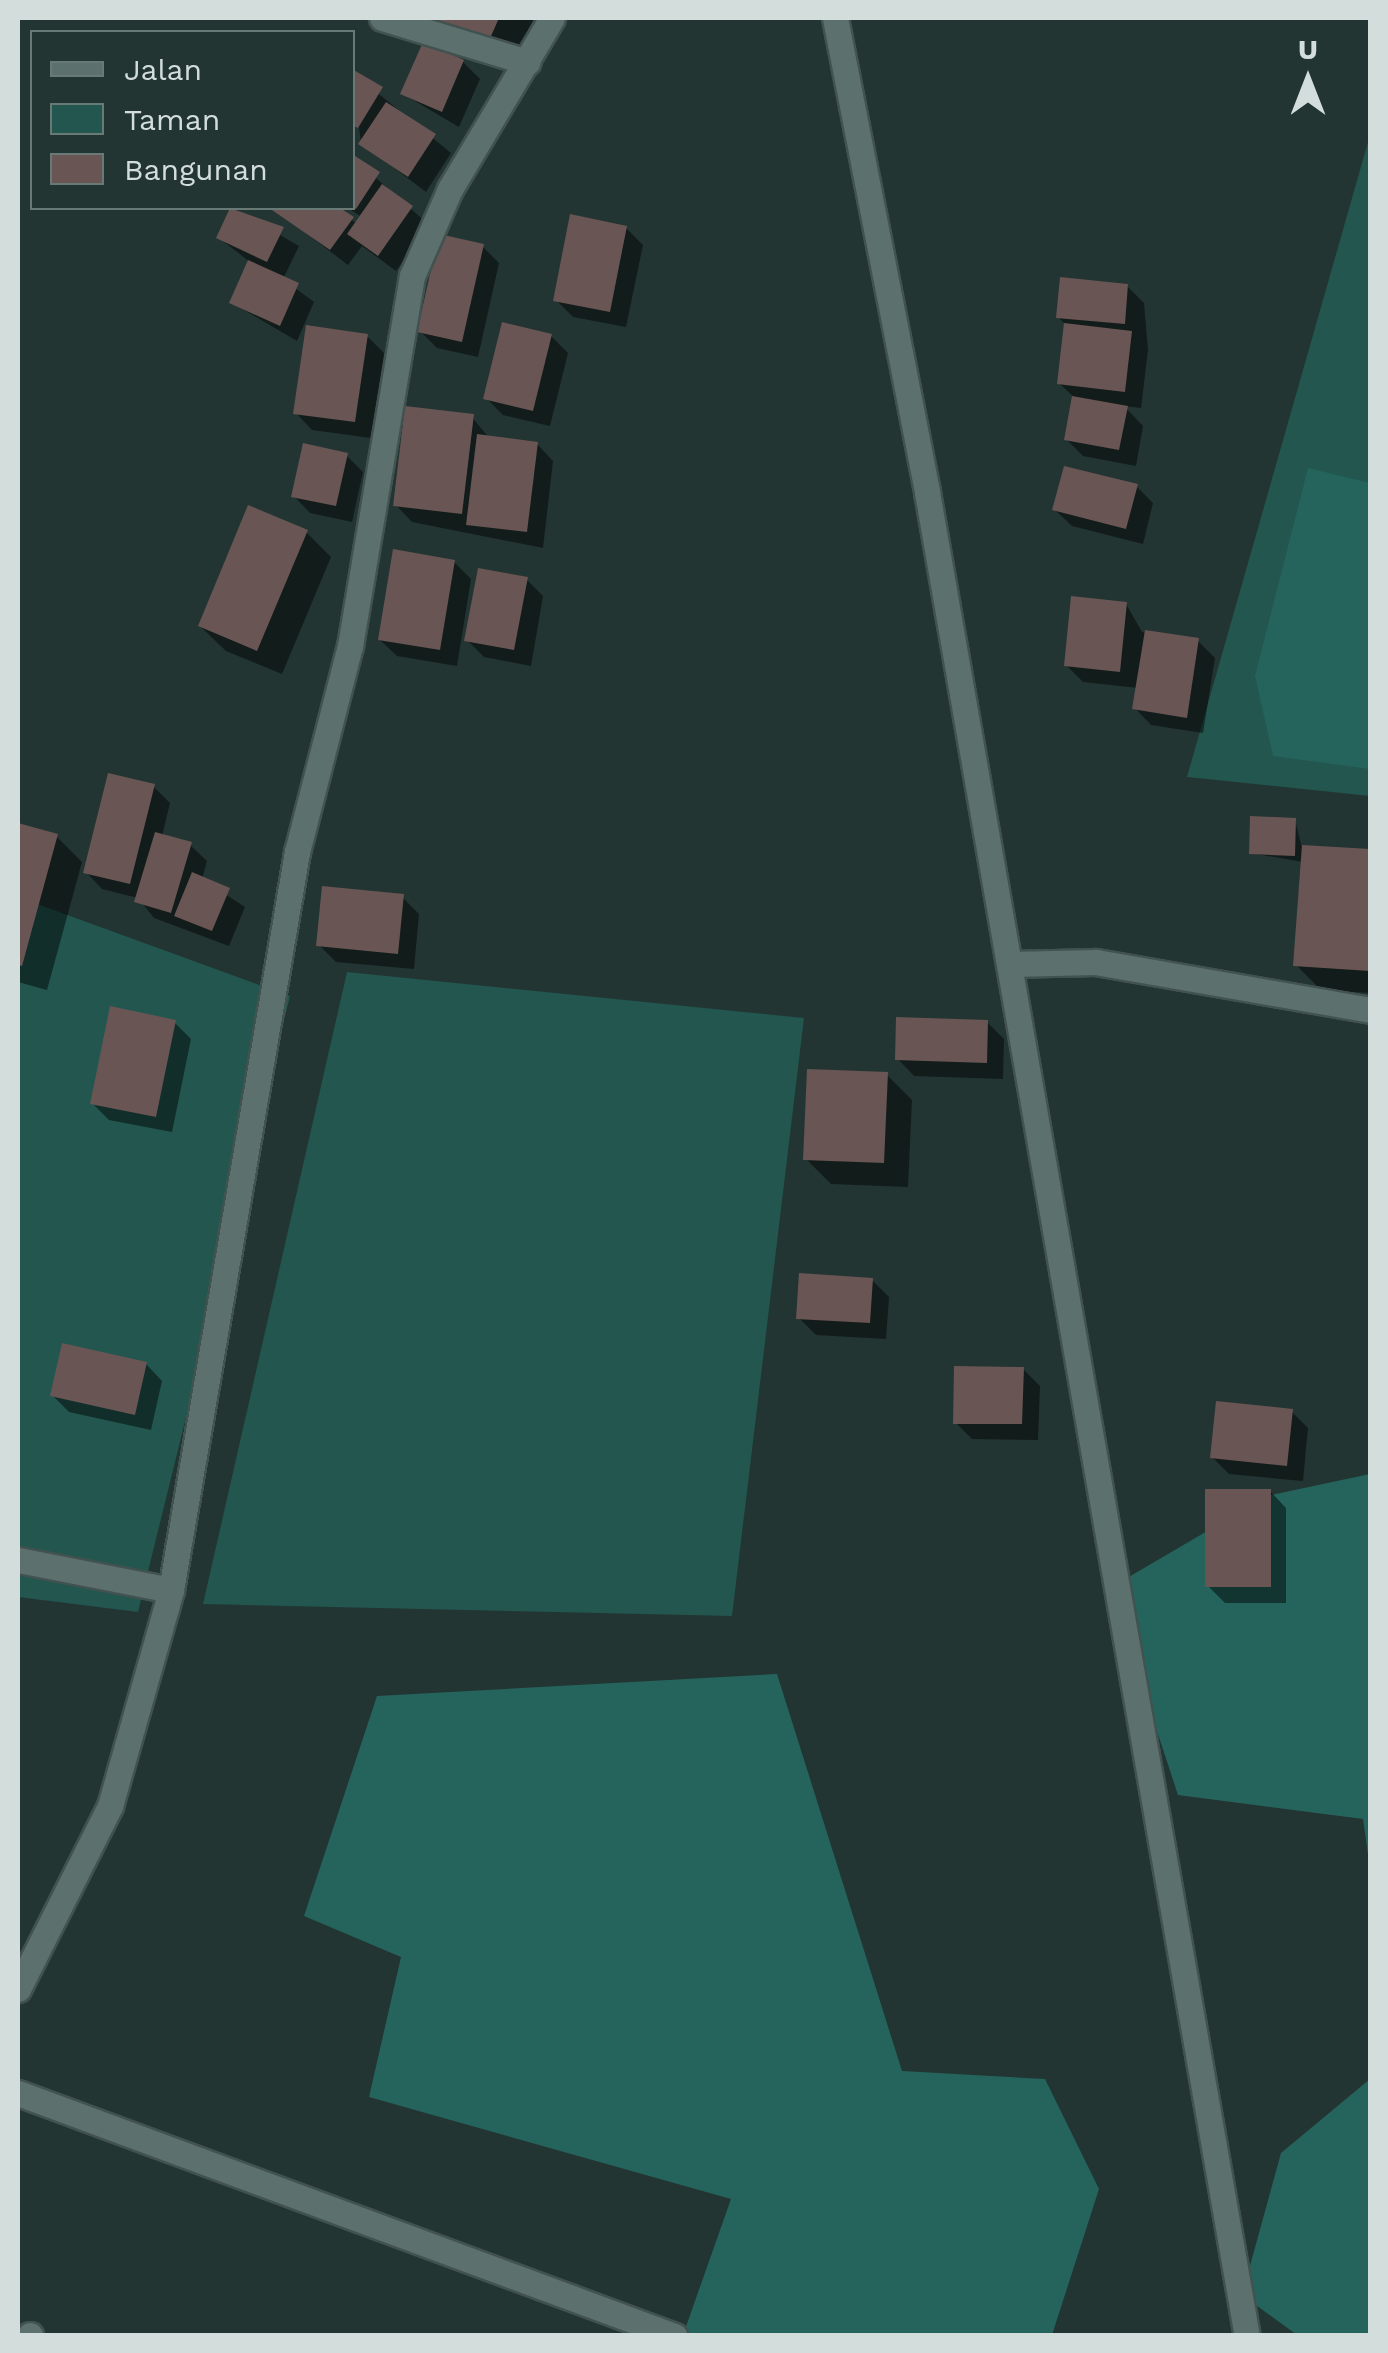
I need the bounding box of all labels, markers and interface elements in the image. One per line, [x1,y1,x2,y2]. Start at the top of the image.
legend [30,30,355,210]
north arrow [1258,30,1358,130]
text: U [1298,33,1318,66]
text: Jalan [124,52,202,87]
text: Taman [124,102,220,137]
text: Bangunan [124,152,268,187]

